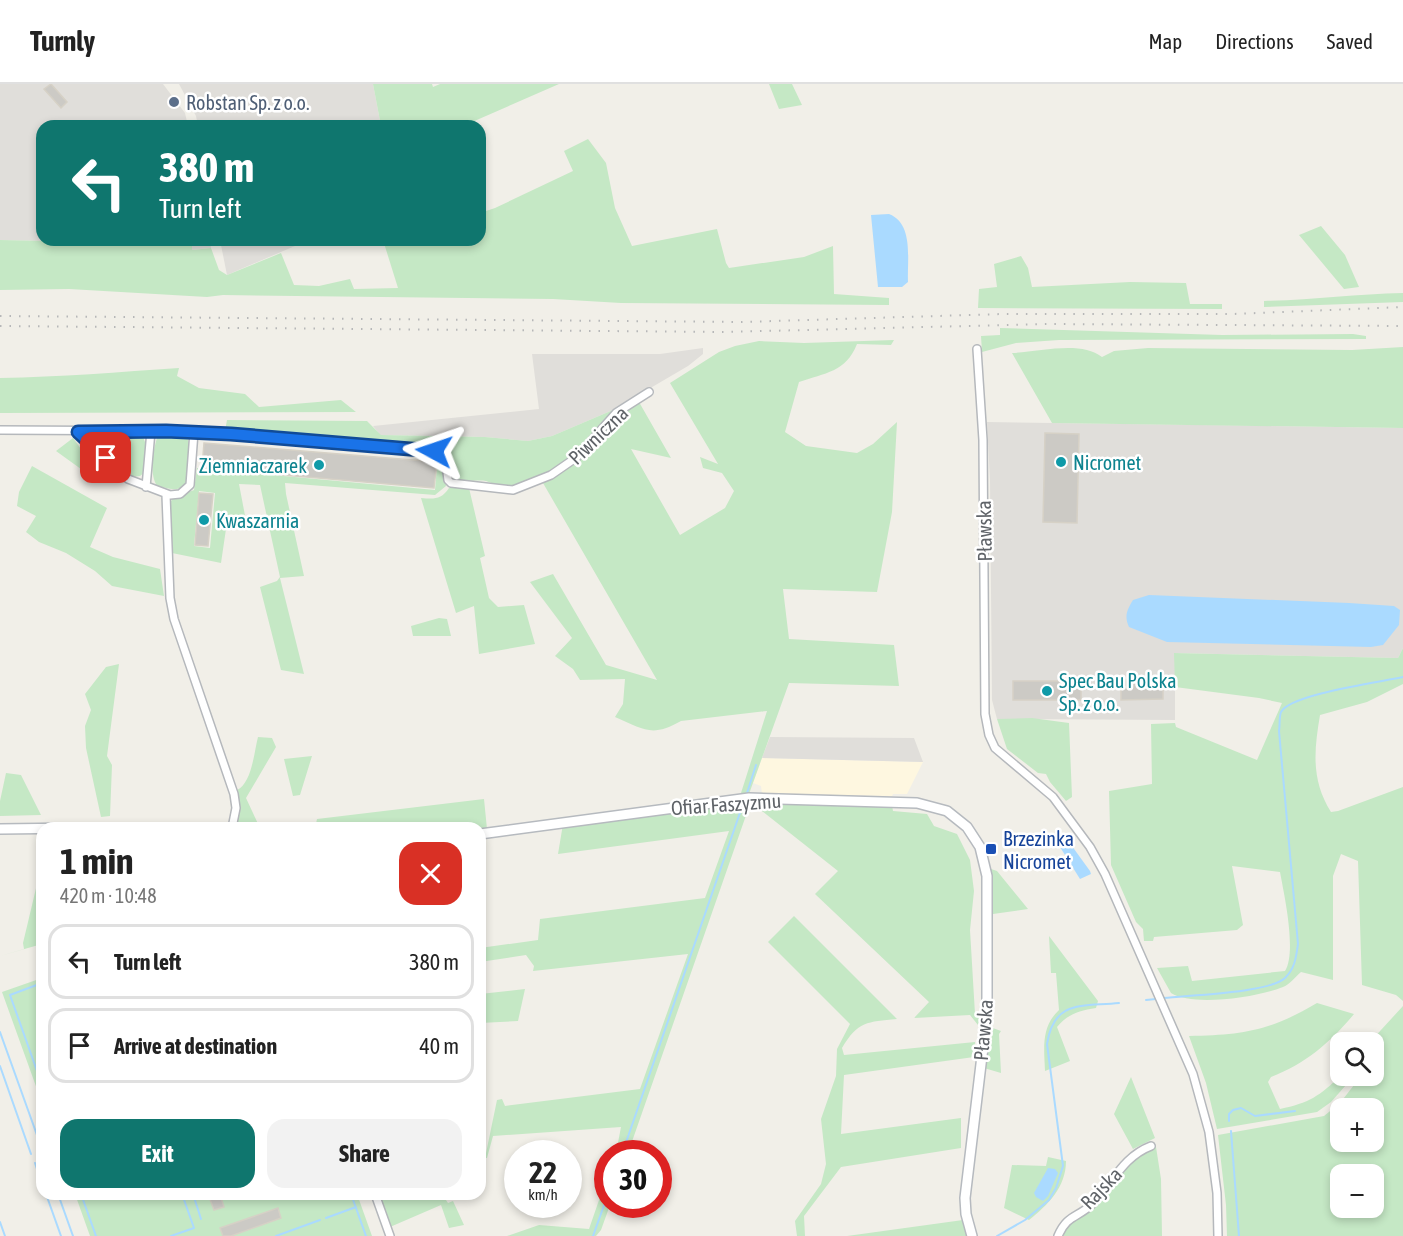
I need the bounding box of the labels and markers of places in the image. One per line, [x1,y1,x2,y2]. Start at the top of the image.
place label: Robstan Sp. z o.o. [186,91,309,114]
marker: Robstan Sp. z o.o. [167,95,181,109]
pin [80,432,131,483]
place label: Nicromet [1073,451,1142,474]
place label: Ziemniaczarek [199,454,307,477]
marker: Nicromet [1054,455,1068,469]
marker: Ziemniaczarek [312,458,326,472]
place label: Kwaszarnia [216,509,299,532]
marker: Kwaszarnia [197,513,211,527]
place label: Spec Bau Polska Sp. z o.o. [1059,669,1177,715]
marker: Spec Bau Polska Sp. z o.o. [1040,684,1054,698]
place label: Brzezinka Nicromet [1003,827,1074,873]
marker: Brzezinka Nicromet [984,842,998,856]

